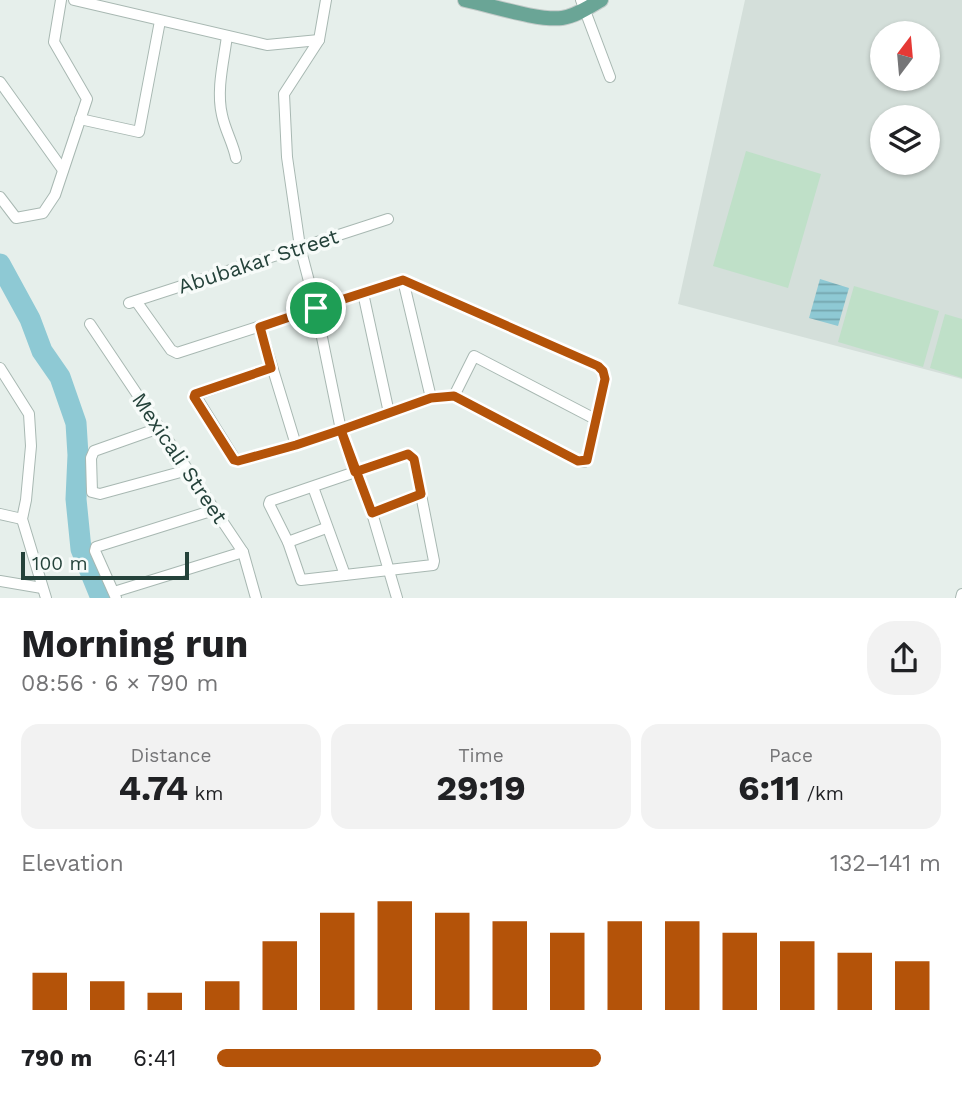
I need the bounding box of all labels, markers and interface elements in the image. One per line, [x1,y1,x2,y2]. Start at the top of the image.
north arrow [870,21,940,91]
map controls [870,21,940,175]
button: layers [870,105,940,175]
street label: Abubakar Street [175,223,342,299]
pin [286,278,346,338]
icon: arrive [297,289,335,327]
street label: Mexicali Street [127,388,233,528]
scale bar [21,548,189,580]
text: 100 m [32,552,88,575]
button: share [867,621,941,695]
text: Morning run [21,622,248,666]
text: 08:56 · 6 × 790 m [21,670,218,697]
text: Distance [131,744,211,767]
text: Time [458,744,504,767]
text: Pace [769,744,813,767]
text: 4.74 [119,767,188,809]
text: 29:19 [436,767,526,809]
text: 6:11 [738,767,800,809]
text: km [188,782,223,805]
text: /km [800,782,844,805]
text: Elevation [21,850,124,877]
text: 132–141 m [830,850,941,877]
text: 790 m [21,1045,92,1072]
text: 6:41 [133,1045,176,1072]

